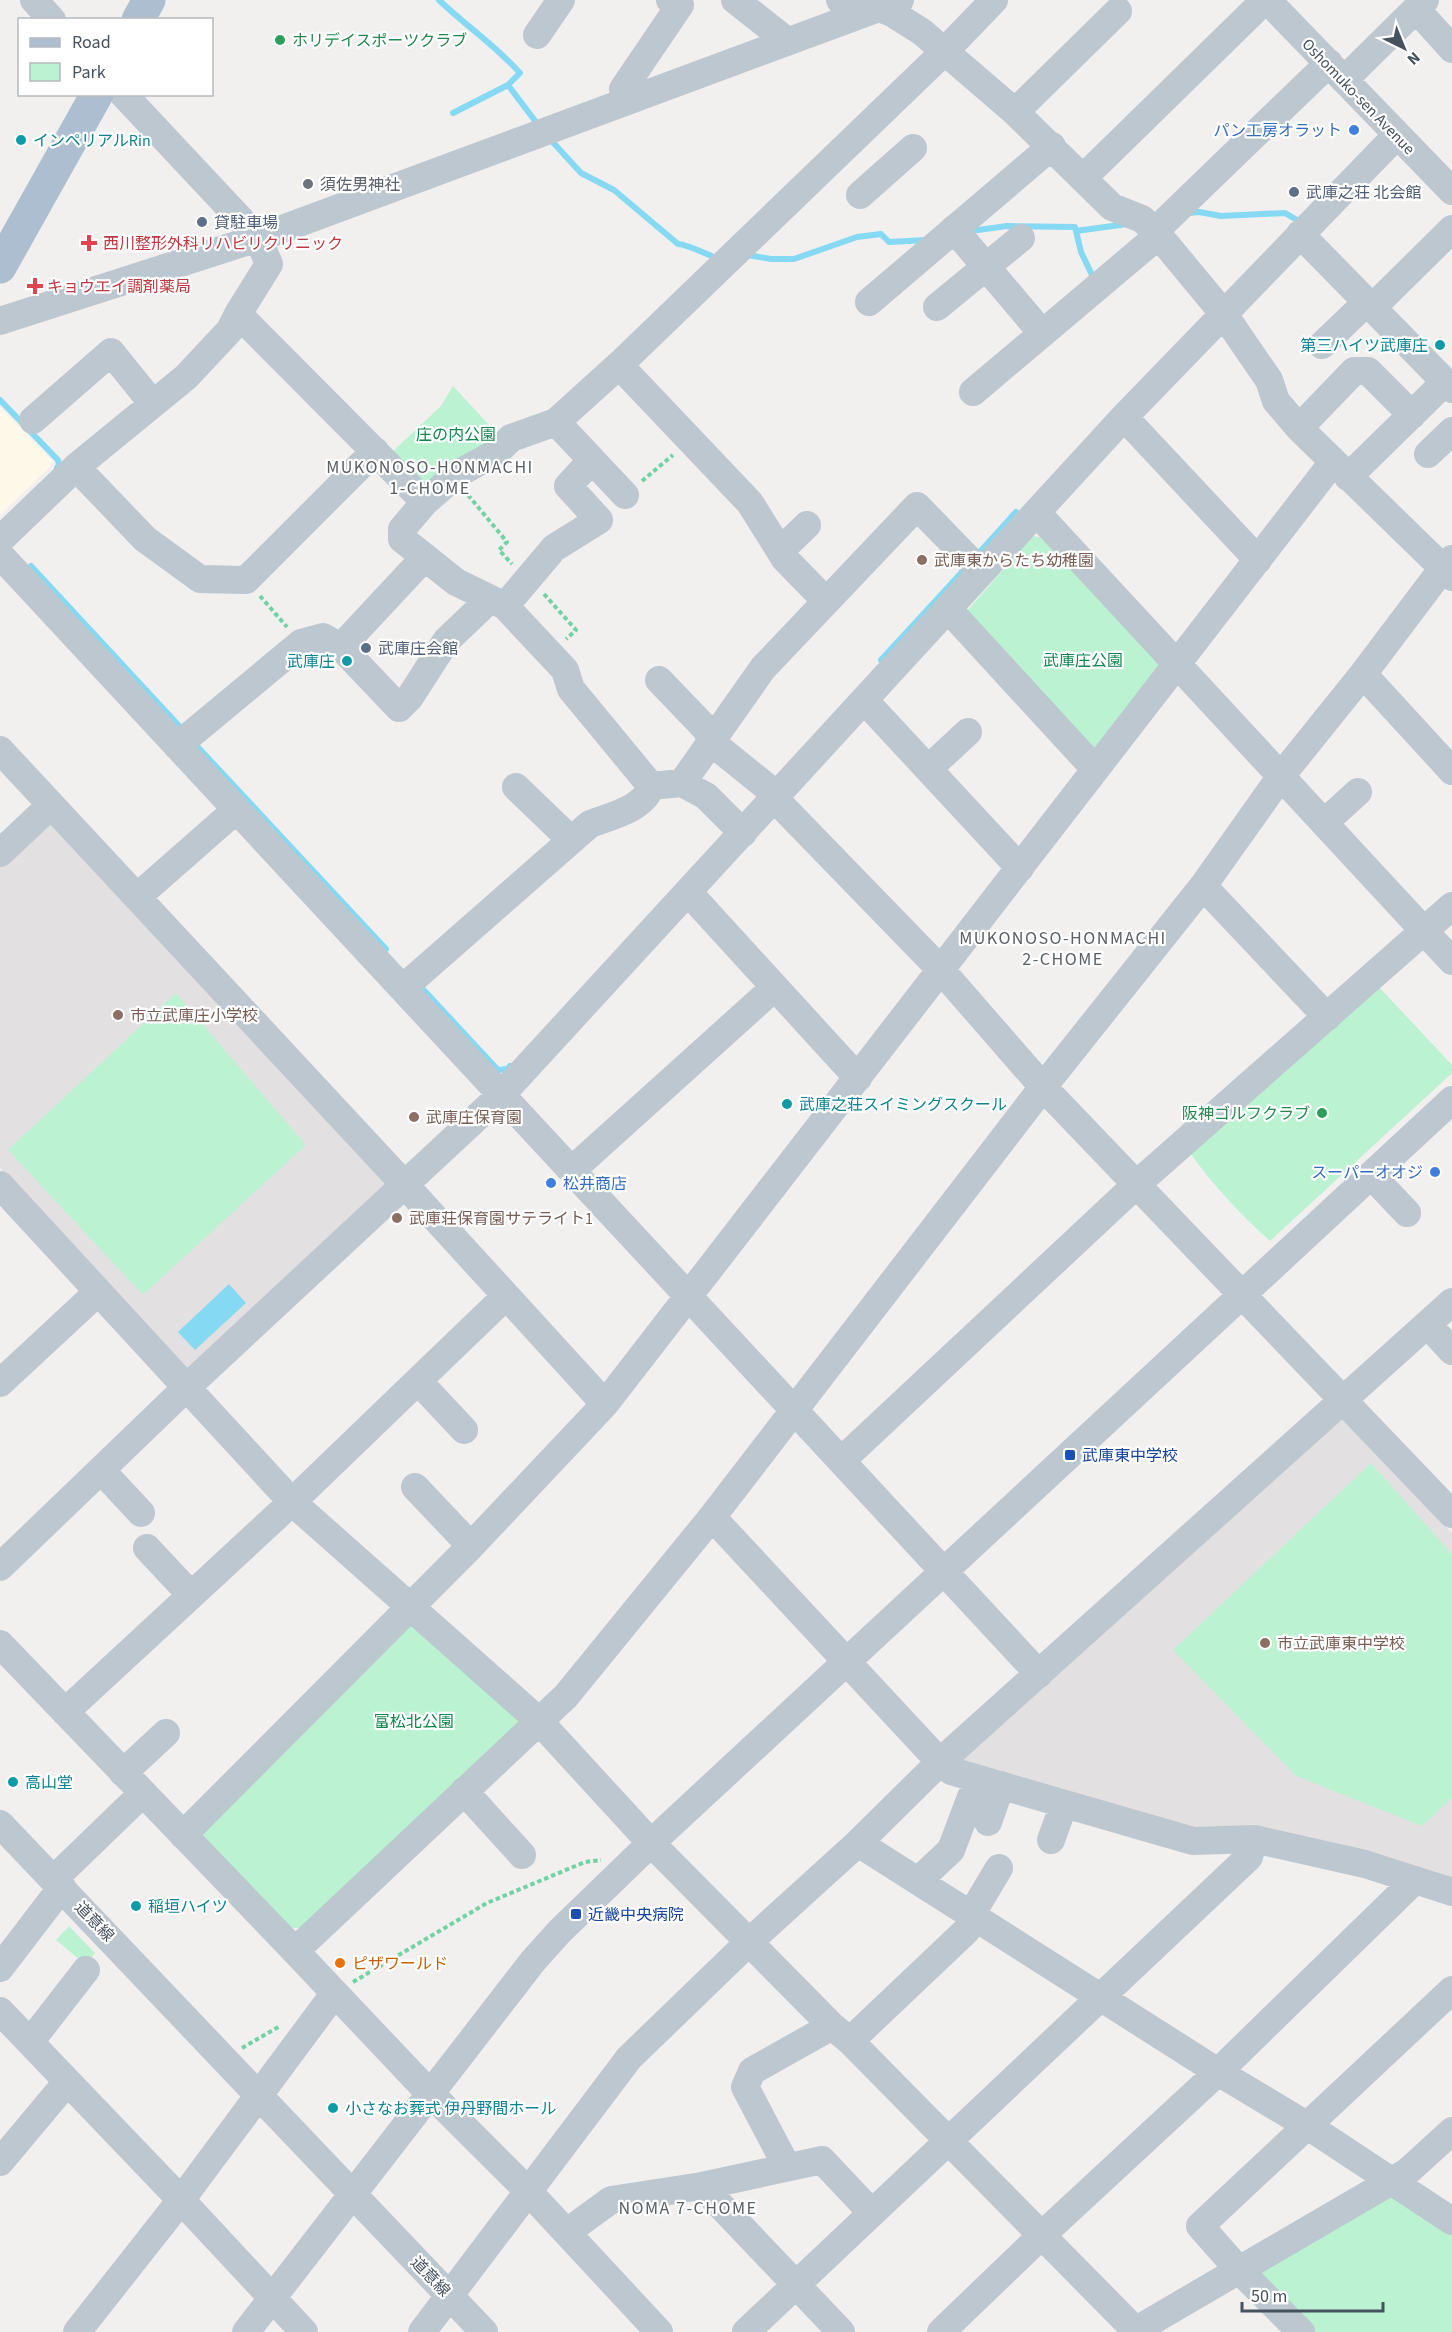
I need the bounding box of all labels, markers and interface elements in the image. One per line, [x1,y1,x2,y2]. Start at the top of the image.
legend [18,18,213,96]
north arrow [1374,18,1434,78]
text: Road [72,30,111,55]
place label: ホリデイスポーツクラブ [292,30,467,52]
marker: ホリデイスポーツクラブ [273,33,287,47]
street label: Oshomuko-sen Avenue [1297,34,1420,160]
text: N [1402,47,1425,70]
text: Park [72,60,106,85]
place label: パン工房オラット [1213,120,1342,142]
marker: パン工房オラット [1347,123,1361,137]
place label: インペリアルRin [33,130,151,152]
marker: インペリアルRin [14,133,28,147]
place label: 須佐男神社 [320,174,400,196]
marker: 須佐男神社 [301,177,315,191]
place label: 武庫之荘 北会館 [1306,182,1421,204]
marker: 武庫之荘 北会館 [1287,185,1301,199]
place label: 貸駐車場 [214,212,278,234]
marker: 貸駐車場 [195,215,209,229]
place label: 西川整形外科リハビリクリニック [103,233,343,255]
marker: 西川整形外科リハビリクリニック [80,234,98,252]
place label: キョウエイ調剤薬局 [47,276,191,298]
marker: キョウエイ調剤薬局 [28,279,42,293]
place label: 第三ハイツ武庫庄 [1300,335,1428,357]
marker: 第三ハイツ武庫庄 [1433,338,1447,352]
park label: 庄の内公園 [416,424,496,446]
district label: MUKONOSO-HONMACHI 1-CHOME [326,455,534,501]
place label: 武庫東からたち幼稚園 [934,550,1094,572]
marker: 武庫東からたち幼稚園 [915,553,929,567]
place label: 武庫庄会館 [378,638,458,660]
marker: 武庫庄会館 [359,641,373,655]
park label: 武庫庄公園 [1043,650,1123,672]
place label: 武庫庄 [287,651,335,673]
marker: 武庫庄 [340,654,354,668]
district label: MUKONOSO-HONMACHI 2-CHOME [959,926,1167,972]
place label: 市立武庫庄小学校 [130,1005,258,1027]
marker: 市立武庫庄小学校 [111,1008,125,1022]
place label: 武庫之荘スイミングスクール [799,1094,1007,1116]
marker: 武庫之荘スイミングスクール [780,1097,794,1111]
place label: 阪神ゴルフクラブ [1182,1103,1310,1125]
marker: 阪神ゴルフクラブ [1315,1106,1329,1120]
place label: 武庫庄保育園 [426,1107,522,1129]
marker: 武庫庄保育園 [407,1110,421,1124]
place label: スーパーオオジ [1311,1162,1423,1184]
marker: スーパーオオジ [1428,1165,1442,1179]
place label: 松井商店 [563,1173,627,1195]
marker: 松井商店 [544,1176,558,1190]
place label: 武庫荘保育園サテライト1 [409,1208,593,1230]
marker: 武庫荘保育園サテライト1 [390,1211,404,1225]
place label: 武庫東中学校 [1082,1445,1178,1467]
marker: 武庫東中学校 [1063,1448,1077,1462]
place label: 市立武庫東中学校 [1277,1633,1405,1655]
marker: 市立武庫東中学校 [1258,1636,1272,1650]
park label: 富松北公園 [374,1711,454,1733]
place label: 高山堂 [25,1772,73,1794]
marker: 高山堂 [6,1775,20,1789]
place label: 稲垣ハイツ [148,1896,228,1918]
street label: 道意線 [70,1897,119,1947]
marker: 稲垣ハイツ [129,1899,143,1913]
place label: 近畿中央病院 [588,1904,684,1926]
marker: 近畿中央病院 [569,1907,583,1921]
place label: ピザワールド [352,1953,448,1975]
marker: ピザワールド [333,1956,347,1970]
place label: 小さなお葬式 伊丹野間ホール [345,2098,556,2120]
marker: 小さなお葬式 伊丹野間ホール [326,2101,340,2115]
district label: NOMA 7-CHOME [618,2196,758,2221]
street label: 道意線 [406,2252,455,2302]
scale bar [1242,2275,1383,2313]
text: 50 m [1251,2284,1287,2309]

